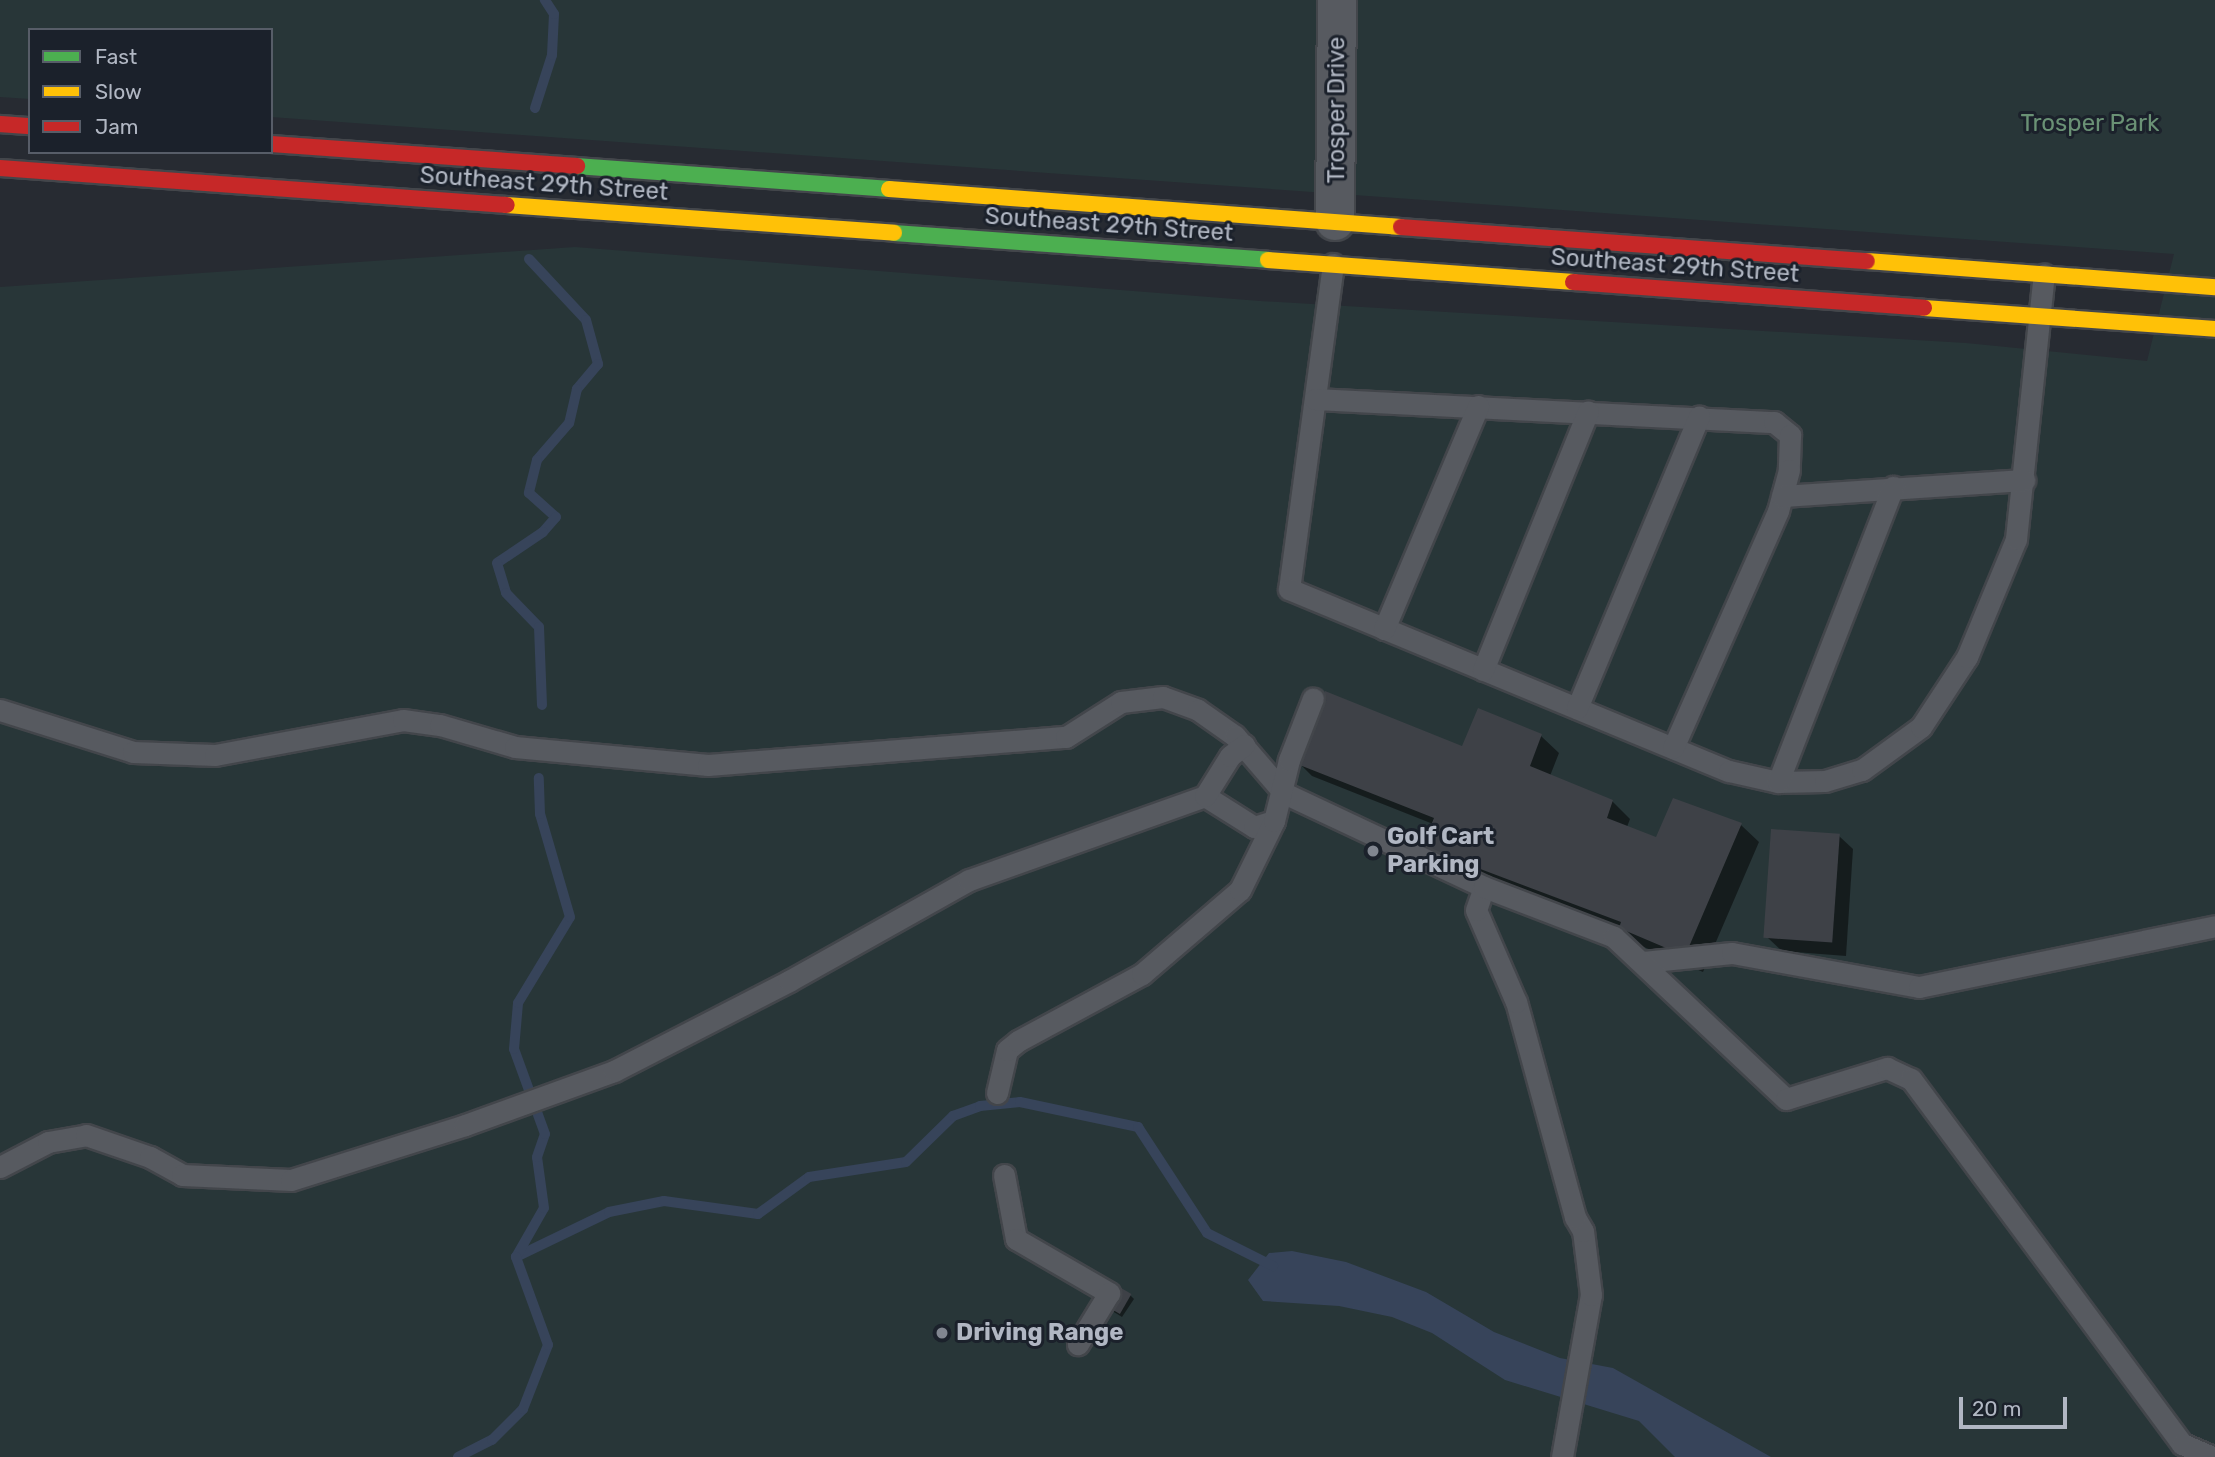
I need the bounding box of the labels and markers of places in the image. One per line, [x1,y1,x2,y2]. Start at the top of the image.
place label: Golf Cart Parking [1387,823,1495,879]
marker: Golf Cart Parking [1365,843,1381,859]
place label: Driving Range [956,1319,1123,1347]
marker: Driving Range [934,1325,950,1341]

